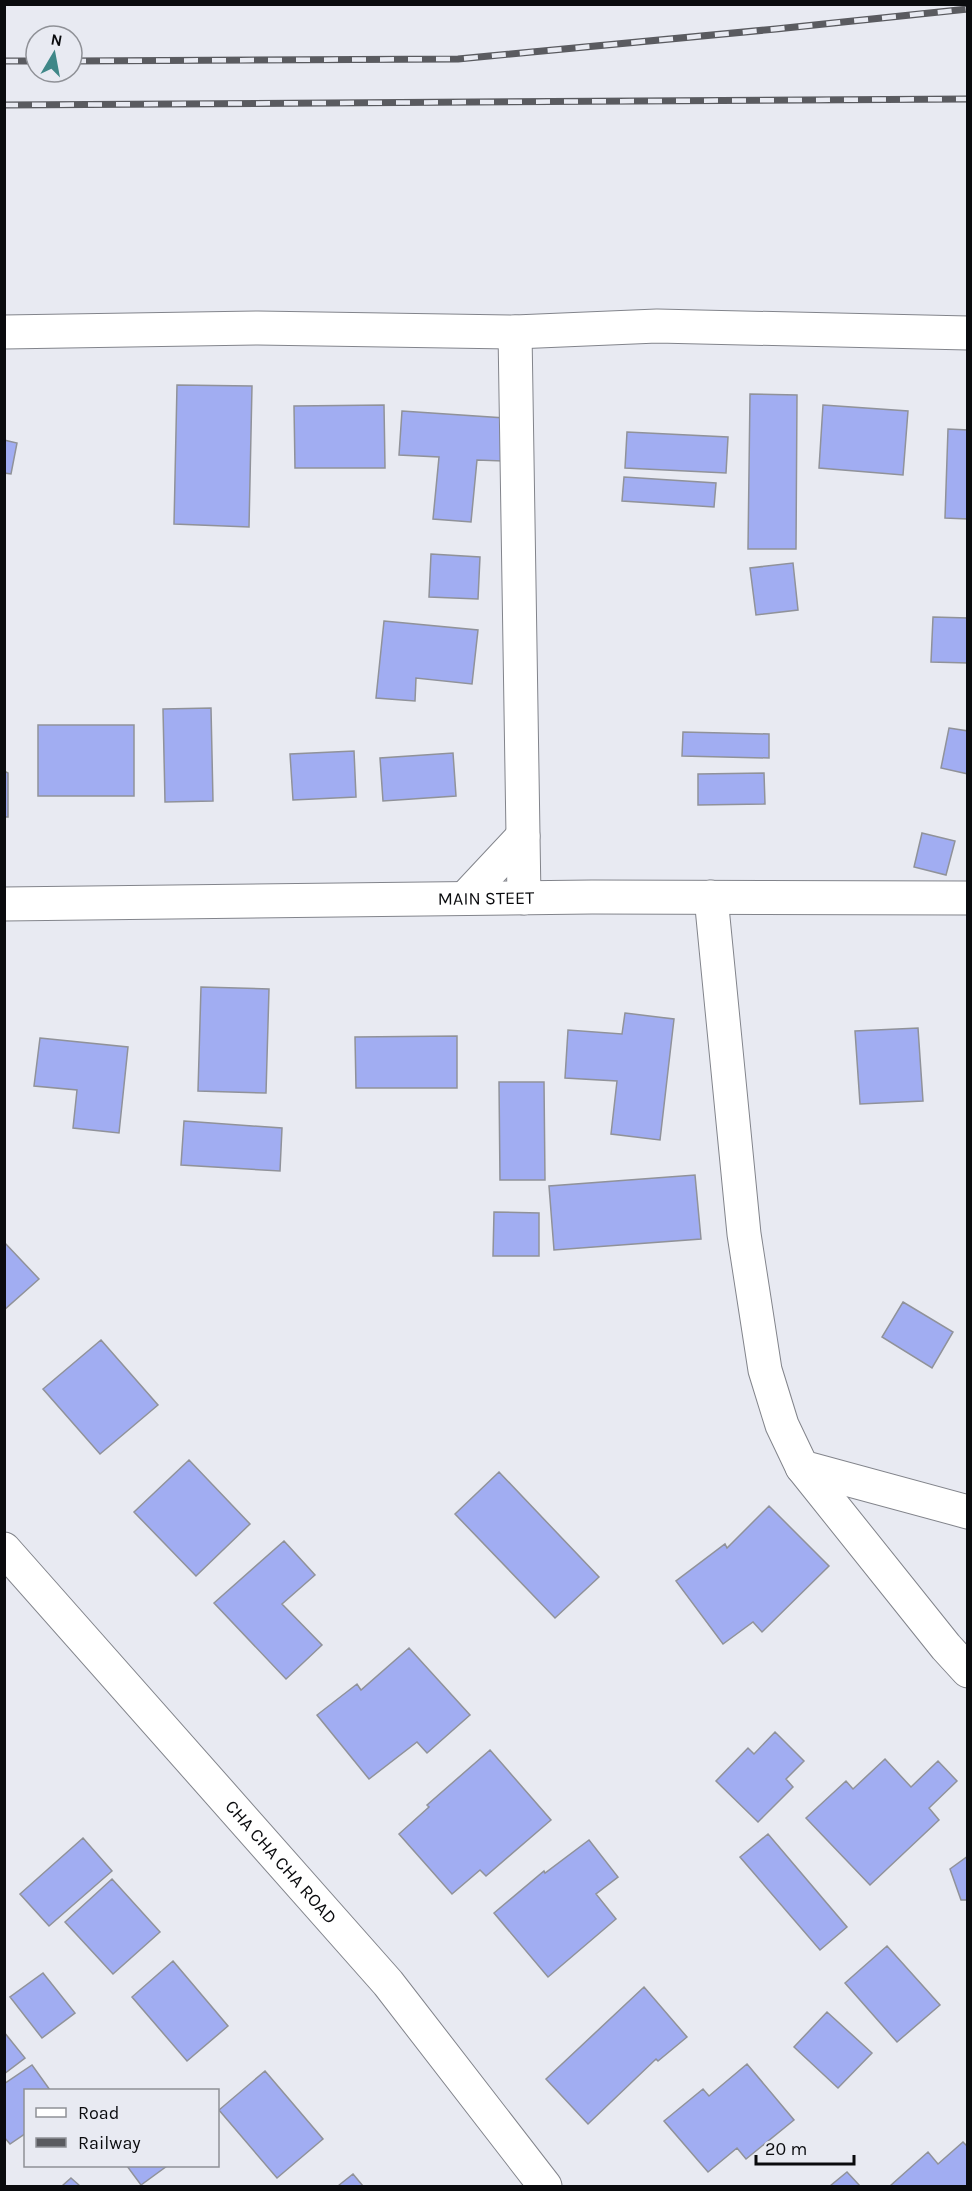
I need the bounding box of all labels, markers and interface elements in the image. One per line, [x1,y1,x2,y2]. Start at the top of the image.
north arrow [24,24,84,84]
text: N [49,29,64,50]
street label: MAIN STEET [438,887,534,910]
street label: CHA CHA CHA ROAD [220,1796,342,1929]
legend [24,2089,219,2167]
text: Road [78,2102,119,2124]
scale bar [756,2128,854,2166]
text: Railway [78,2132,141,2154]
text: 20 m [765,2138,807,2160]

